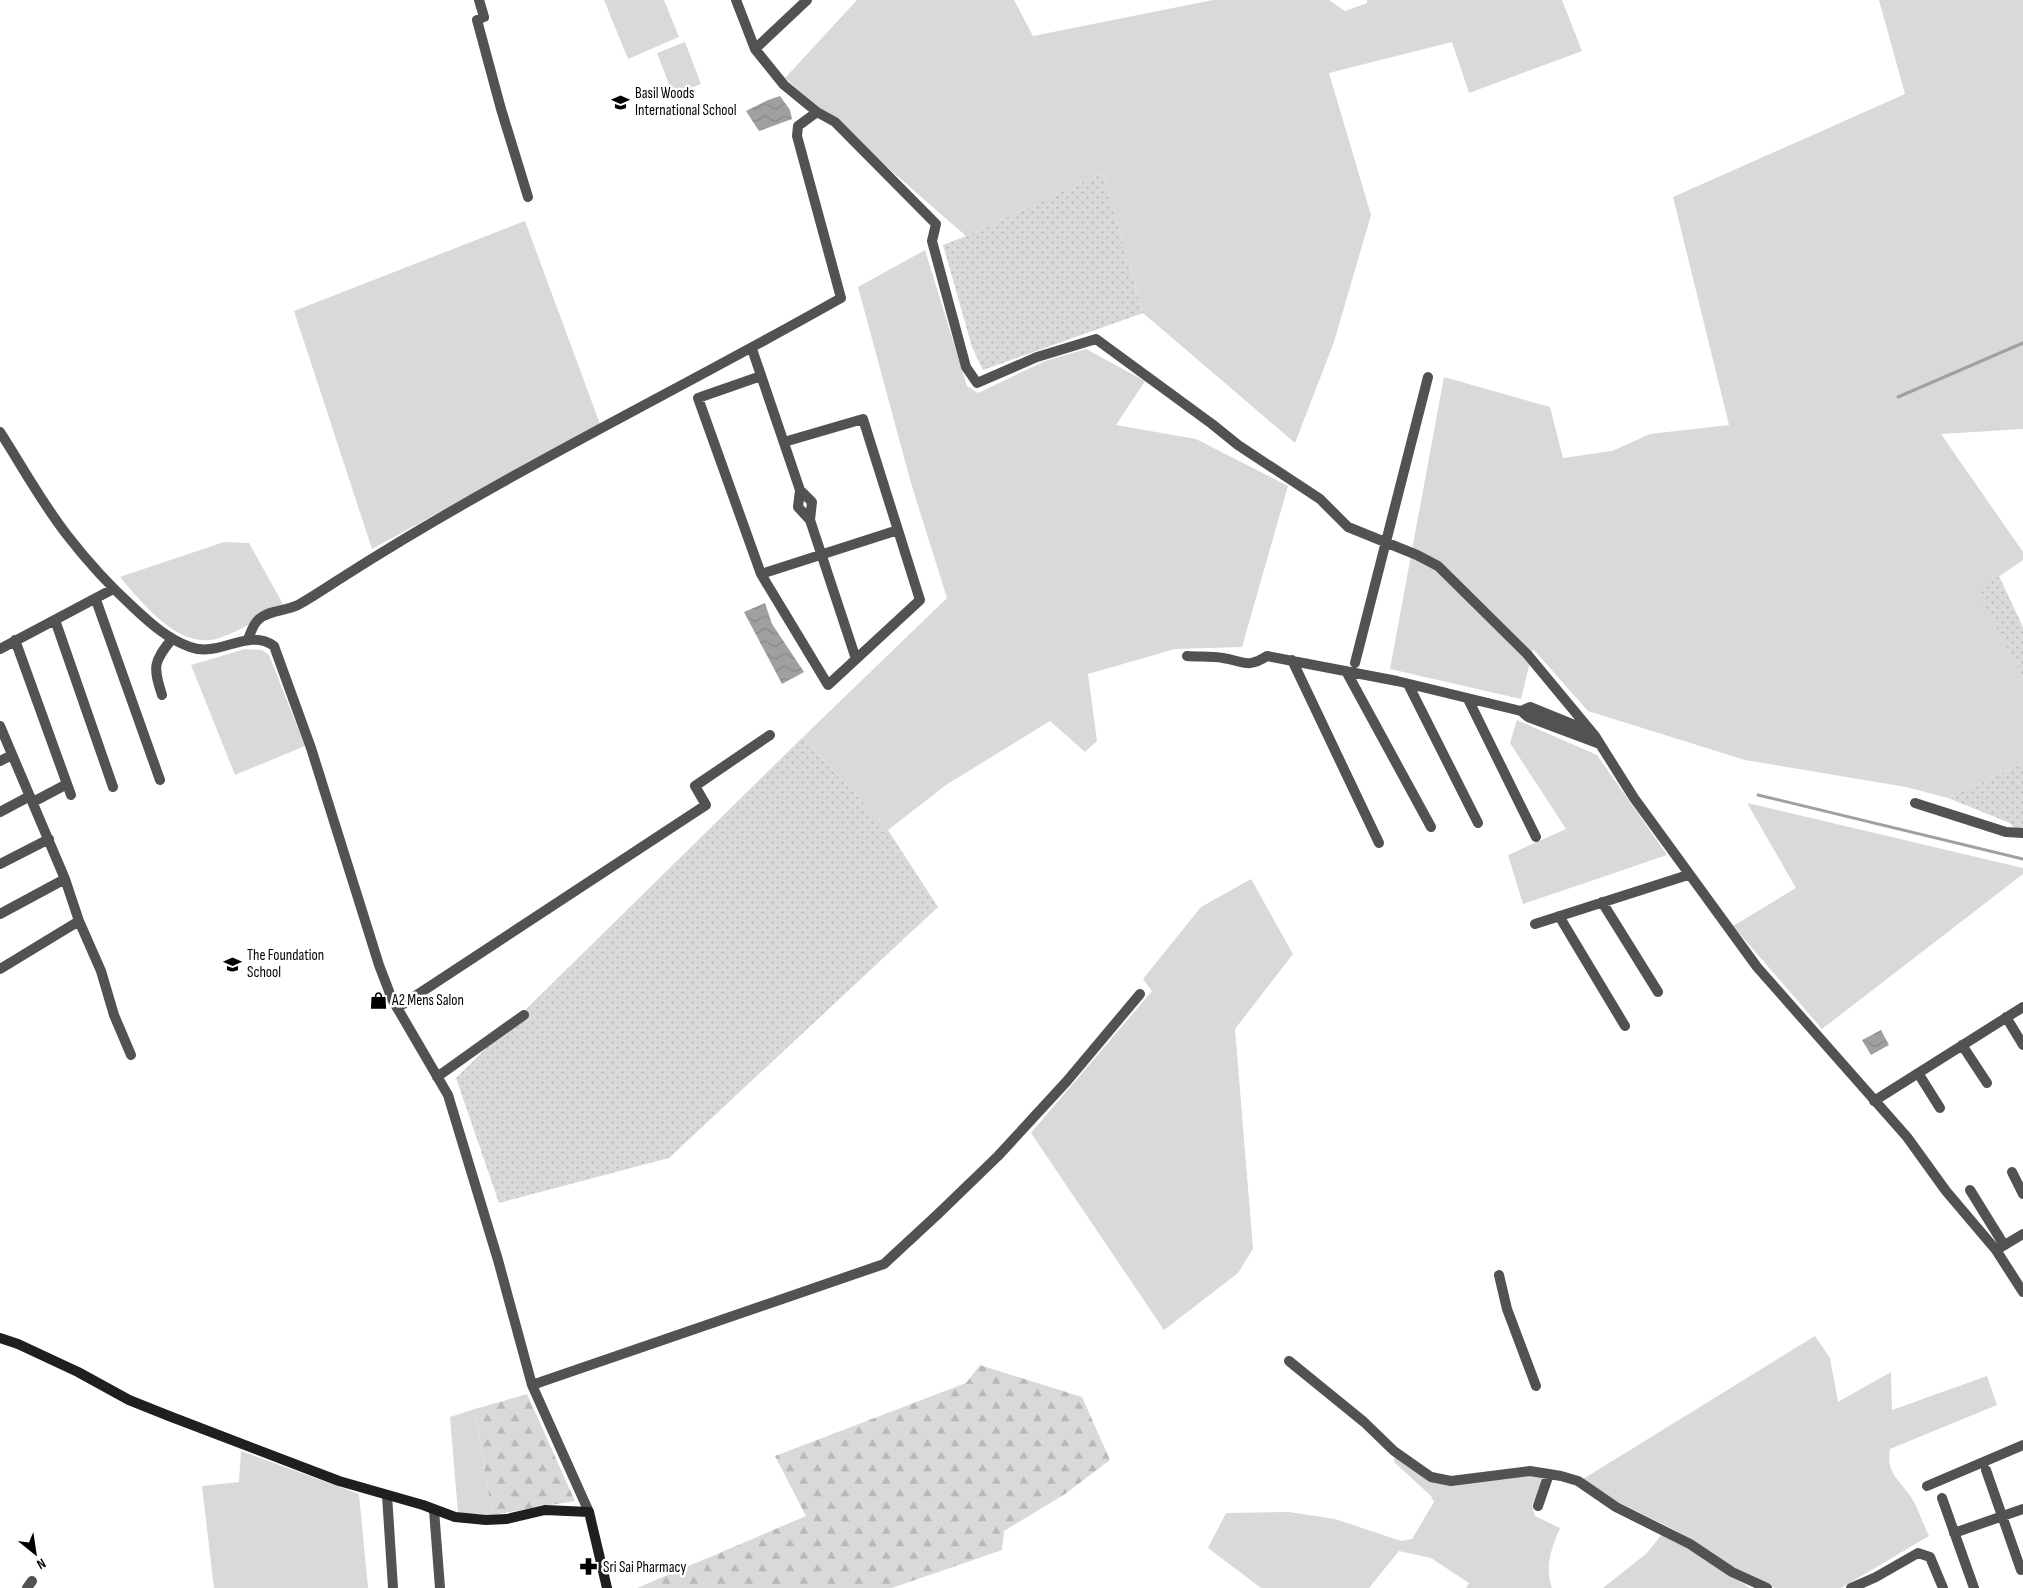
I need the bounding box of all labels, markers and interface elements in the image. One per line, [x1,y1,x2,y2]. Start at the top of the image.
place label: Basil Woods International School [635,84,737,120]
school or university icon: Basil Woods International School [611,92,631,112]
place label: The Foundation School [247,946,324,982]
school or university icon: The Foundation School [223,954,243,974]
shop icon: A2 Mens Salon [368,990,388,1010]
place label: A2 Mens Salon [391,991,464,1010]
north arrow [10,1528,60,1578]
text: N [34,1555,49,1573]
pharmacy icon: Sri Sai Pharmacy [579,1557,599,1577]
place label: Sri Sai Pharmacy [603,1558,686,1577]

